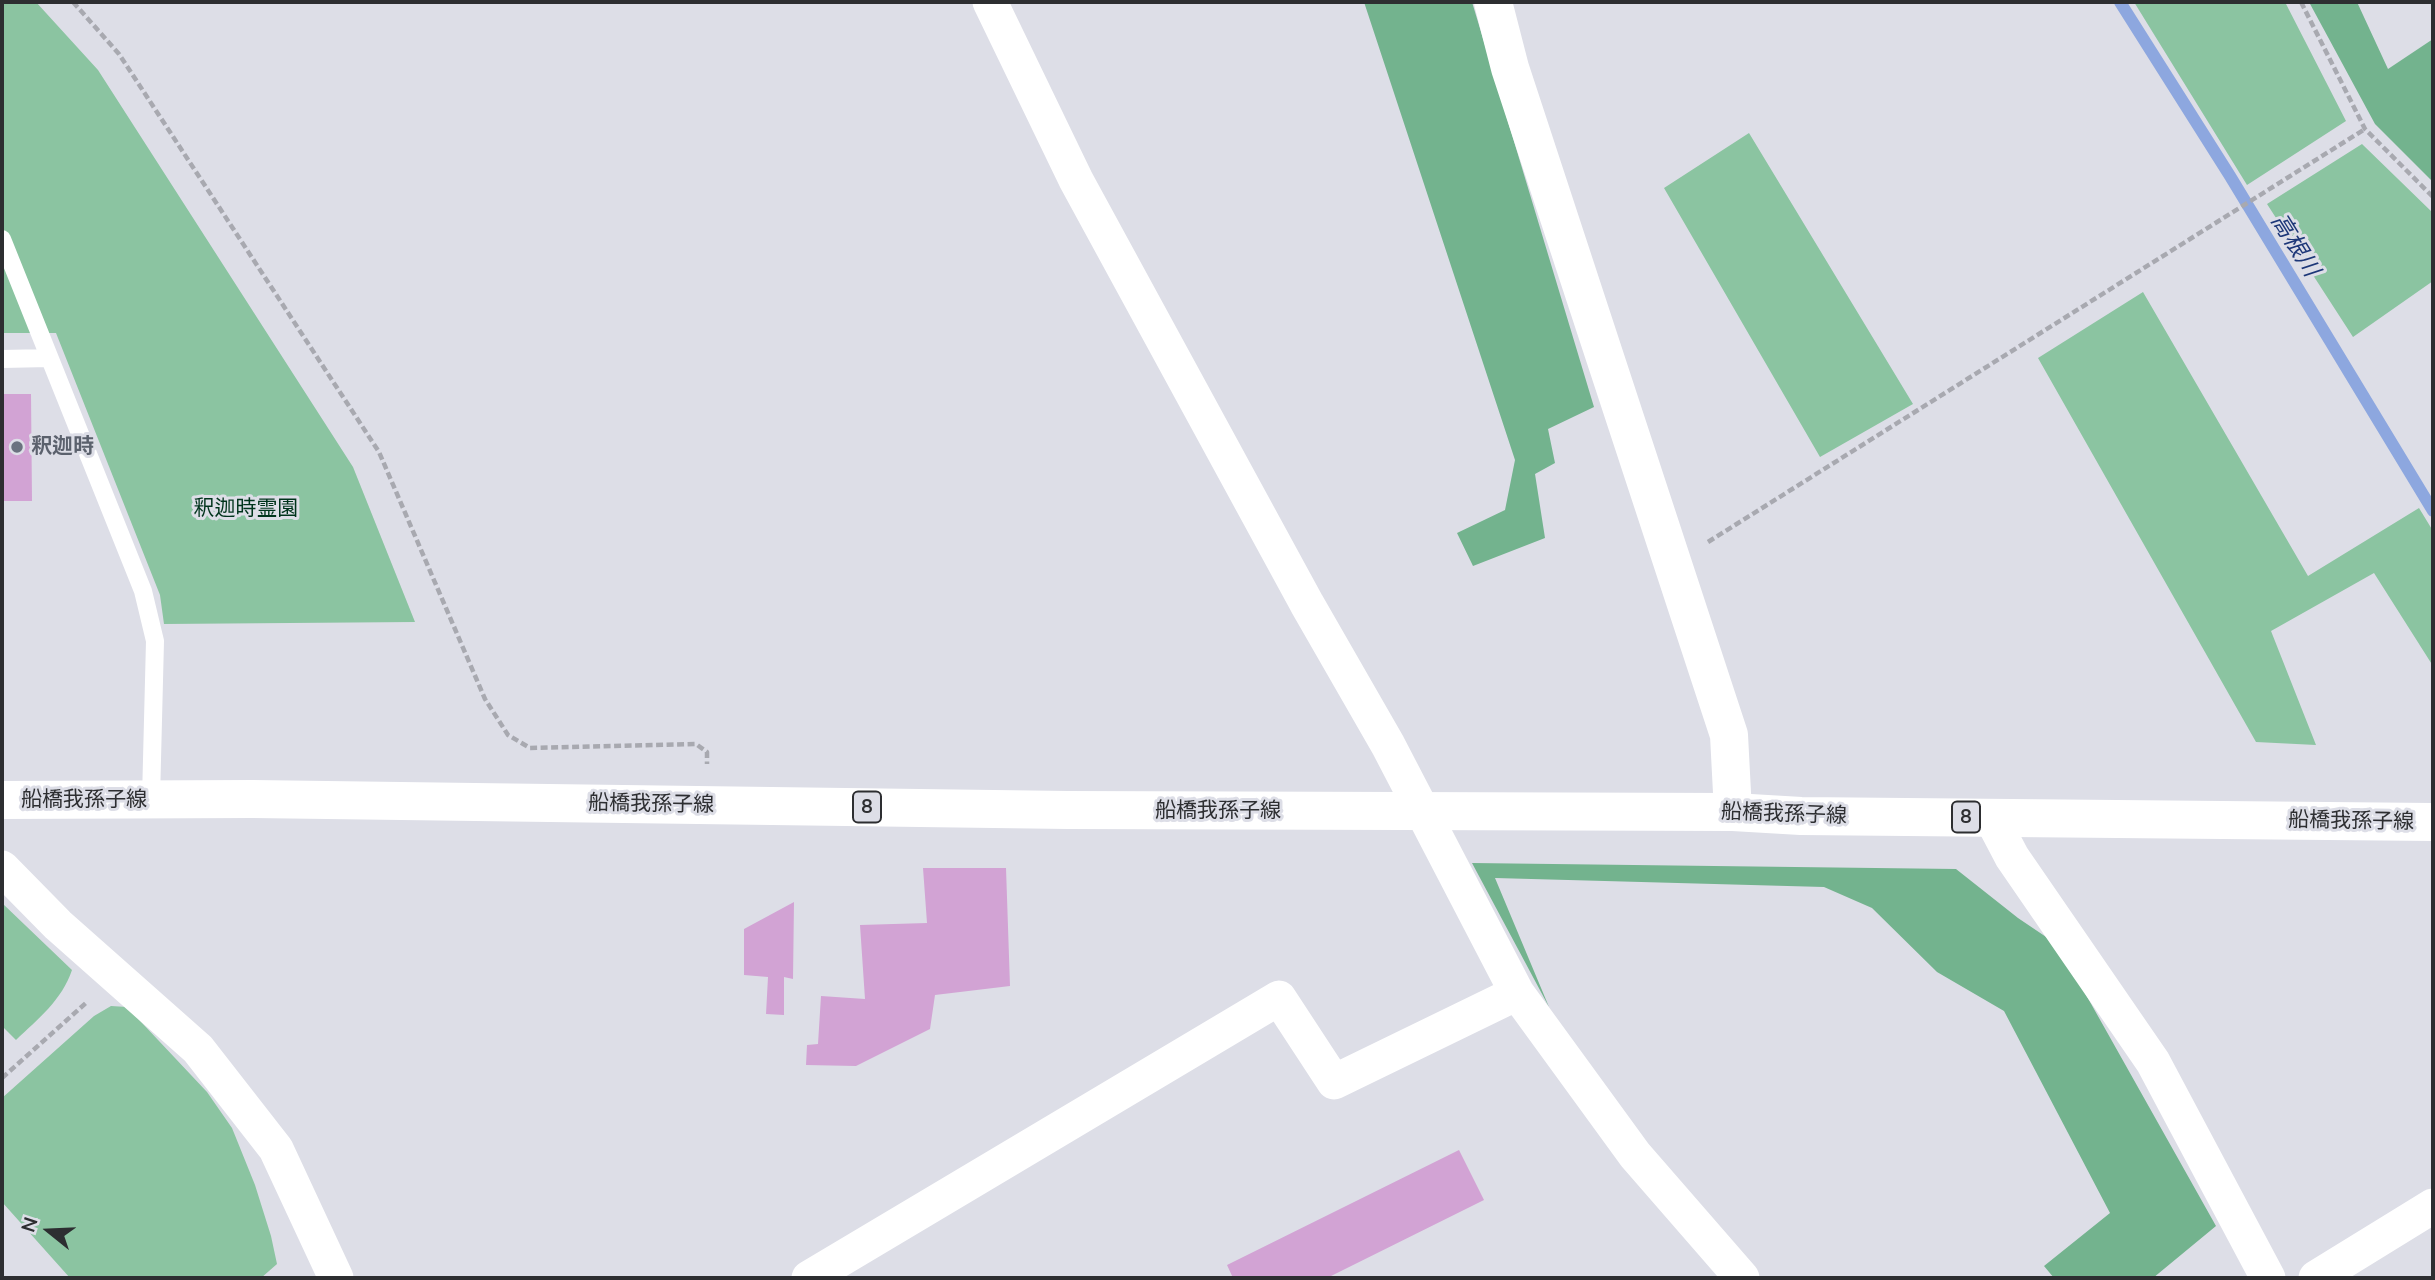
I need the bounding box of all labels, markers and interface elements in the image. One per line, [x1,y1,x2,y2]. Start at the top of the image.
water label: 高根川 [2265,208,2325,282]
place label: 釈迦時 [31,434,94,460]
marker: 釈迦時 [9,439,25,455]
park label: 釈迦時霊園 [194,496,298,522]
street label: 船橋我孫子線 [21,787,147,813]
street label: 船橋我孫子線 [588,790,714,818]
road number: 8 [853,792,881,822]
street label: 船橋我孫子線 [1155,798,1281,824]
street label: 船橋我孫子線 [1721,799,1847,829]
road number: 8 [1952,802,1980,832]
street label: 船橋我孫子線 [2288,807,2414,835]
north arrow [14,1196,84,1266]
text: N [15,1214,43,1235]

